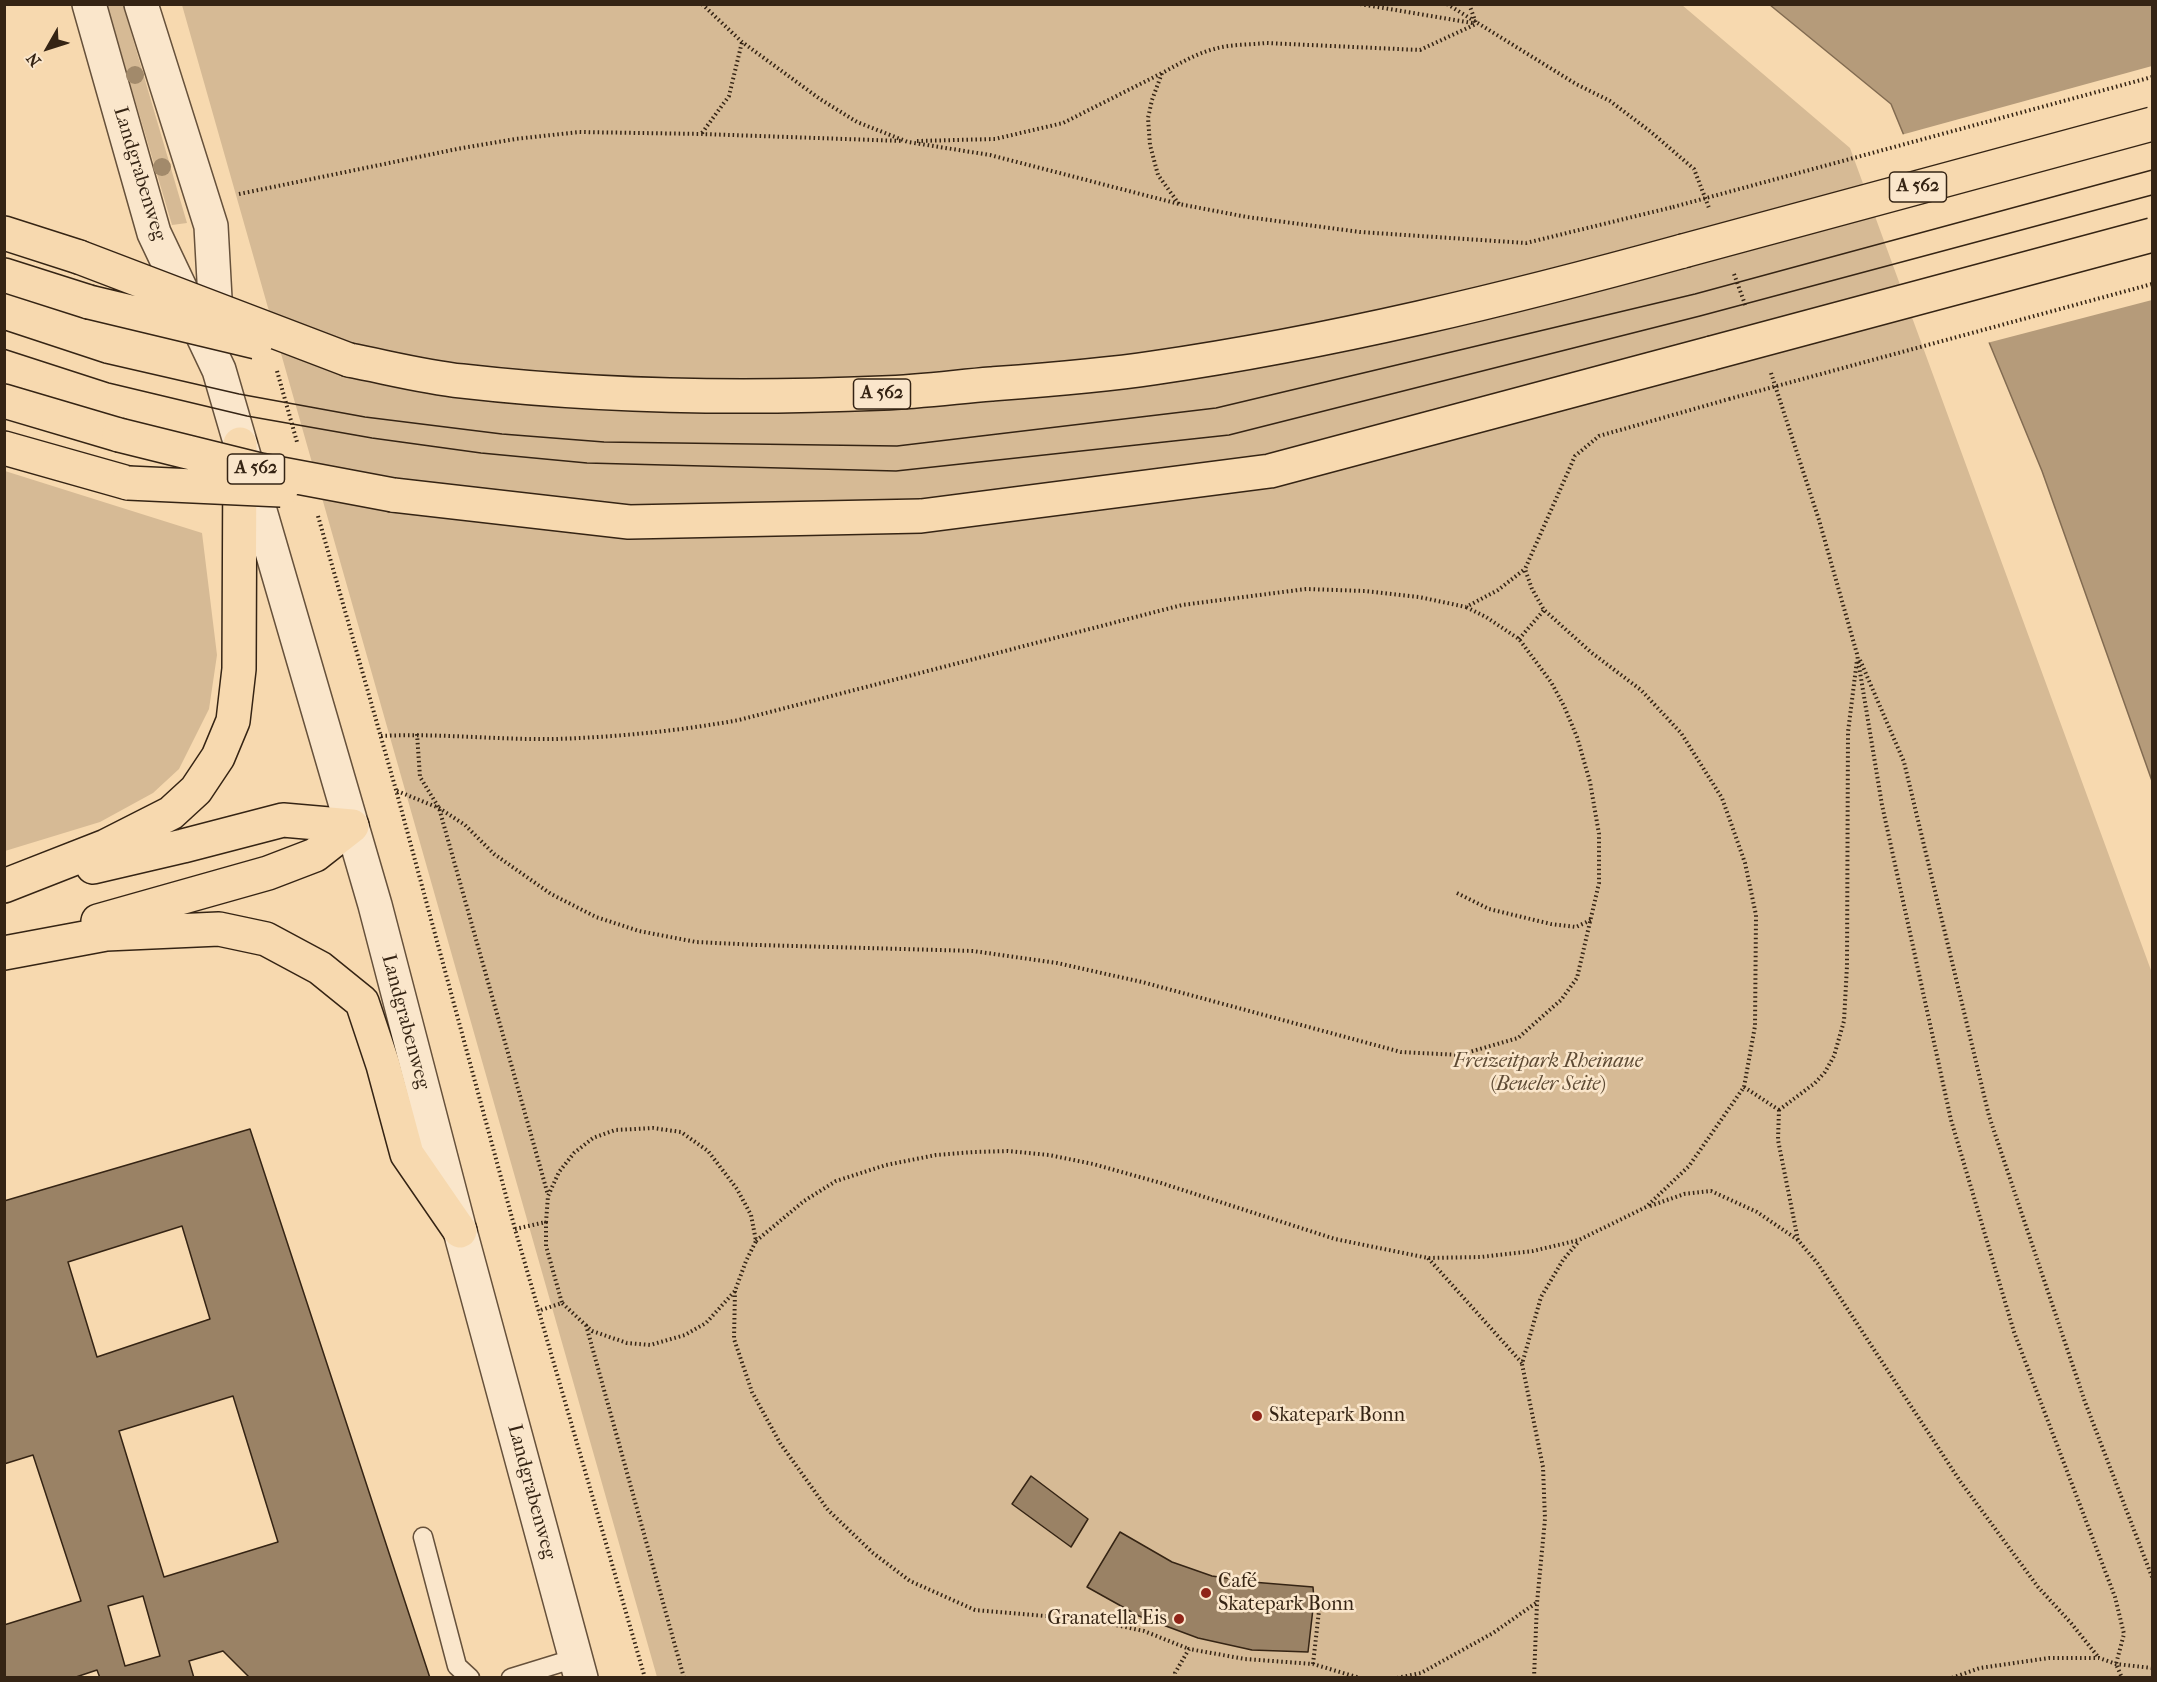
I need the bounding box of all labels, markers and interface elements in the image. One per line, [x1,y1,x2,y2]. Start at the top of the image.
north arrow [18,18,78,78]
text: N [22,49,45,70]
street label: Landgrabenweg [107,104,171,244]
road number: A 562 [1890,172,1946,202]
road number: A 562 [854,379,910,409]
road number: A 562 [228,454,284,484]
street label: Landgrabenweg [375,952,435,1092]
park label: Freizeitpark Rheinaue (Beueler Seite) [1453,1050,1643,1097]
place label: Skatepark Bonn [1269,1404,1405,1428]
marker: Skatepark Bonn [1250,1409,1264,1423]
street label: Landgrabenweg [501,1422,561,1562]
place label: Café Skatepark Bonn [1218,1570,1354,1617]
marker: Café Skatepark Bonn [1199,1586,1213,1600]
place label: Granatella Eis [1047,1607,1167,1631]
marker: Granatella Eis [1172,1612,1186,1626]

